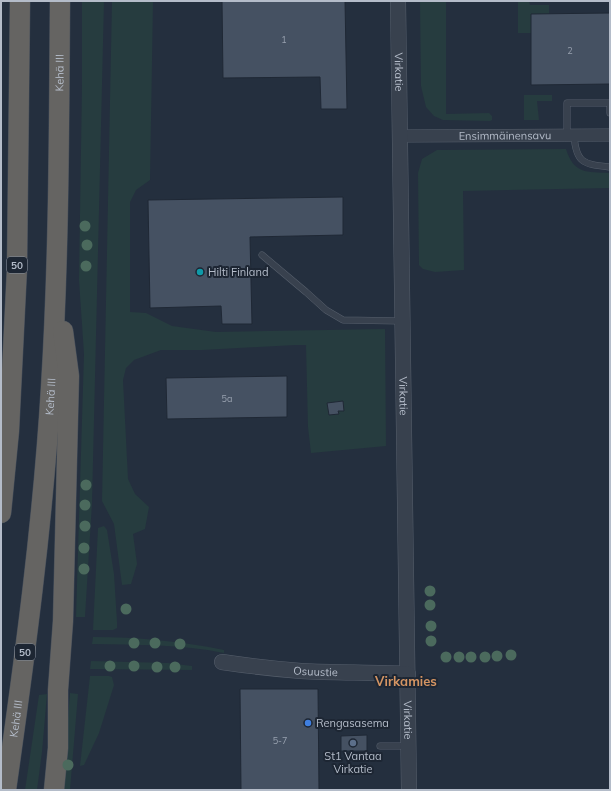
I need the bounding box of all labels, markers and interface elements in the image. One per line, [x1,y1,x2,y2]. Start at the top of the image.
house number: 1 [281,34,287,45]
house number: 2 [567,45,573,56]
street label: Virkatie [392,52,406,92]
street label: Kehä III [52,54,67,92]
street label: Ensimmäinensavu [459,128,551,143]
road number: 50 [7,257,27,273]
place label: Hilti Finland [208,265,269,279]
marker: Hilti Finland [195,267,205,277]
street label: Virkatie [396,376,411,416]
street label: Kehä III [42,378,59,416]
house number: 5a [222,393,232,404]
road number: 50 [15,644,35,660]
street label: Osuustie [293,663,338,679]
district label: Virkamies [374,673,437,689]
street label: Kehä III [6,699,25,738]
street label: Virkatie [401,700,415,740]
place label: Rengasasema [316,716,389,730]
marker: Rengasasema [303,718,313,728]
house number: 5-7 [273,735,287,746]
marker: St1 Vantaa Virkatie [348,738,358,748]
place label: St1 Vantaa Virkatie [324,749,382,776]

